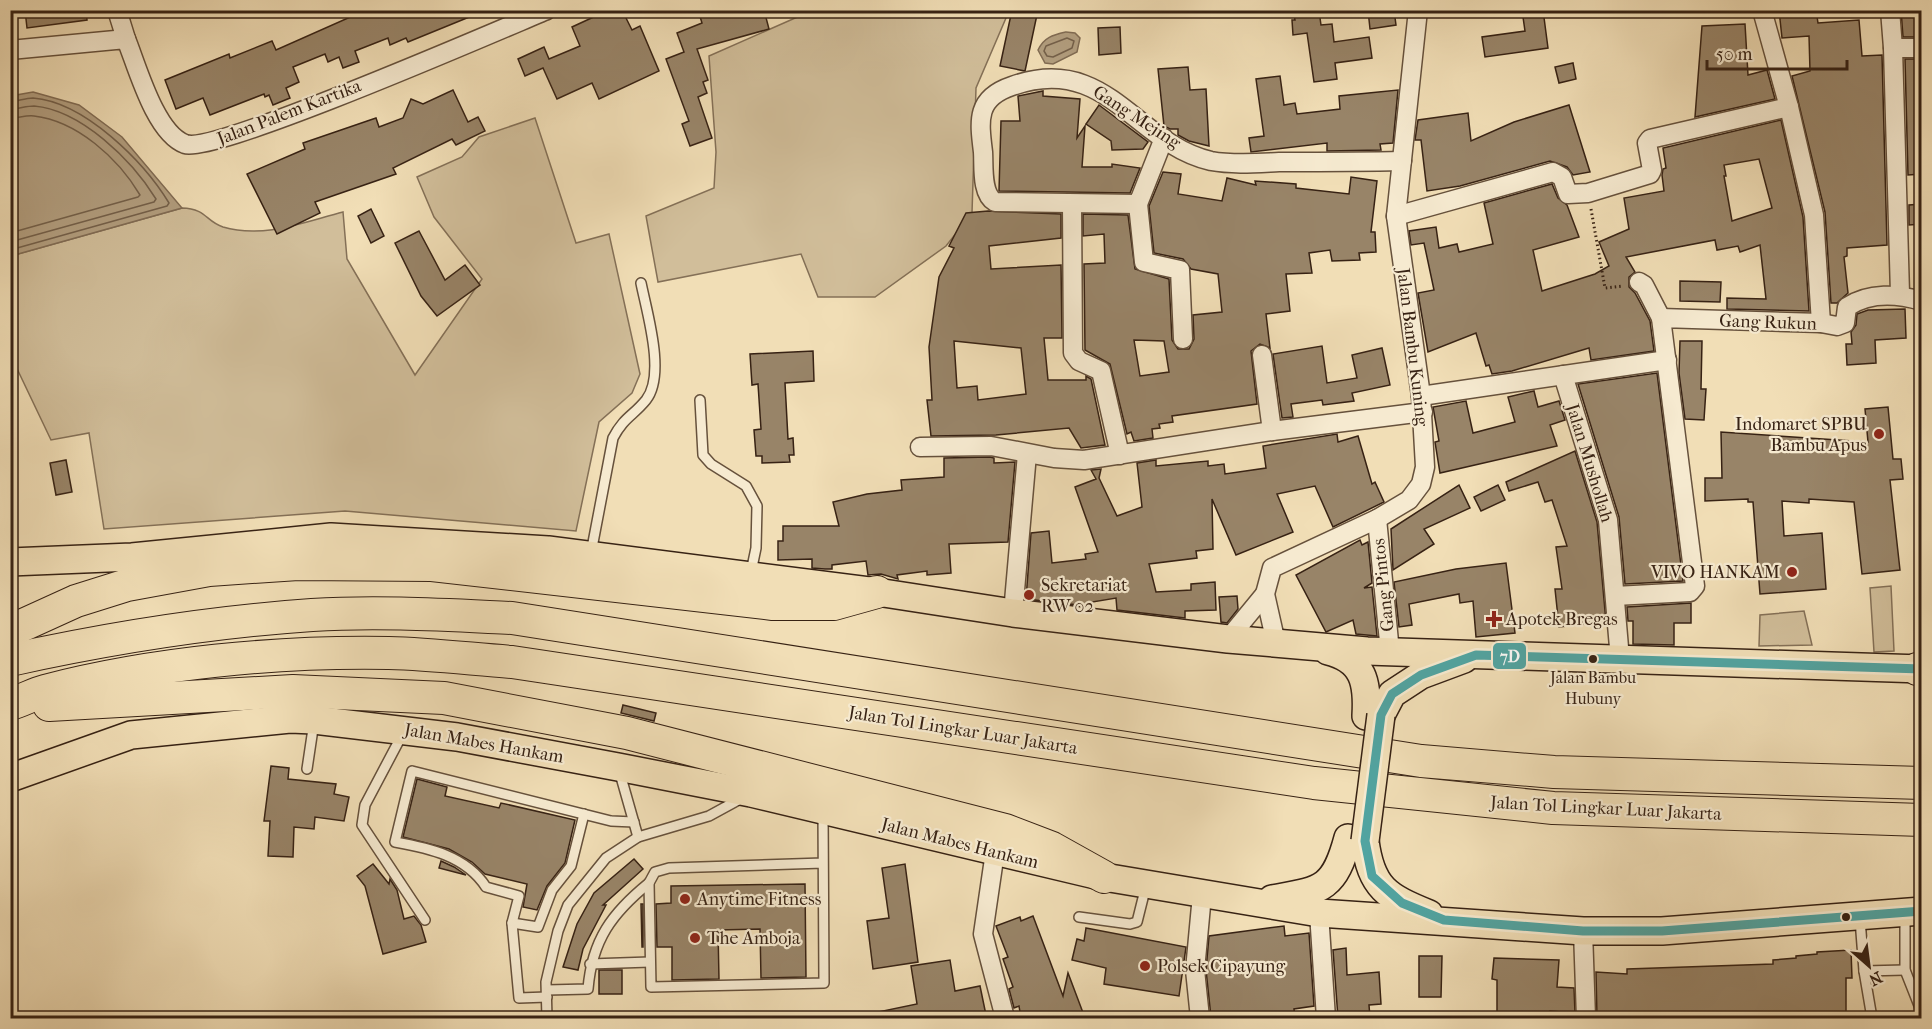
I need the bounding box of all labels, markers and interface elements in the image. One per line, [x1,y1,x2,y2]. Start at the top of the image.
scale bar [1707,33,1846,71]
text: 50 m [1716,44,1753,65]
street label: Jalan Palem Kartika [212,75,365,150]
street label: Gang Mejing [1089,81,1185,154]
street label: Jalan Bambu Kuning [1392,265,1433,428]
street label: Gang Rukun [1719,310,1818,335]
street label: Jalan Mushollah [1561,399,1618,525]
place label: Indomaret SPBU Bambu Apus [1735,414,1867,456]
marker: Indomaret SPBU Bambu Apus [1872,427,1886,441]
street label: Gang Pintos [1368,537,1399,633]
place label: VIVO HANKAM [1650,562,1780,583]
marker: VIVO HANKAM [1785,565,1799,579]
place label: Sekretariat RW 02 [1041,575,1128,617]
marker: Sekretariat RW 02 [1022,588,1036,602]
place label: Apotek Bregas [1505,609,1618,630]
marker: Apotek Bregas [1487,612,1501,626]
line badge: 7D [1492,642,1527,670]
text: 7D [1499,647,1520,666]
marker: Jalan Bambu Hubuny [1587,653,1599,665]
place label: Jalan Bambu Hubuny [1548,668,1636,708]
street label: Jalan Tol Lingkar Luar Jakarta [845,702,1080,759]
street label: Jalan Mabes Hankam [401,719,565,768]
street label: Jalan Tol Lingkar Luar Jakarta [1488,792,1723,825]
street label: Jalan Mabes Hankam [877,813,1041,873]
place label: Anytime Fitness [696,889,822,910]
marker: Anytime Fitness [678,892,692,906]
unlabelled marker [1840,911,1852,923]
place label: The Amboja [707,928,801,949]
marker: The Amboja [688,931,702,945]
north arrow [1839,936,1899,996]
place label: Polsek Cipayung [1157,956,1285,977]
marker: Polsek Cipayung [1138,959,1152,973]
text: N [1865,968,1886,990]

